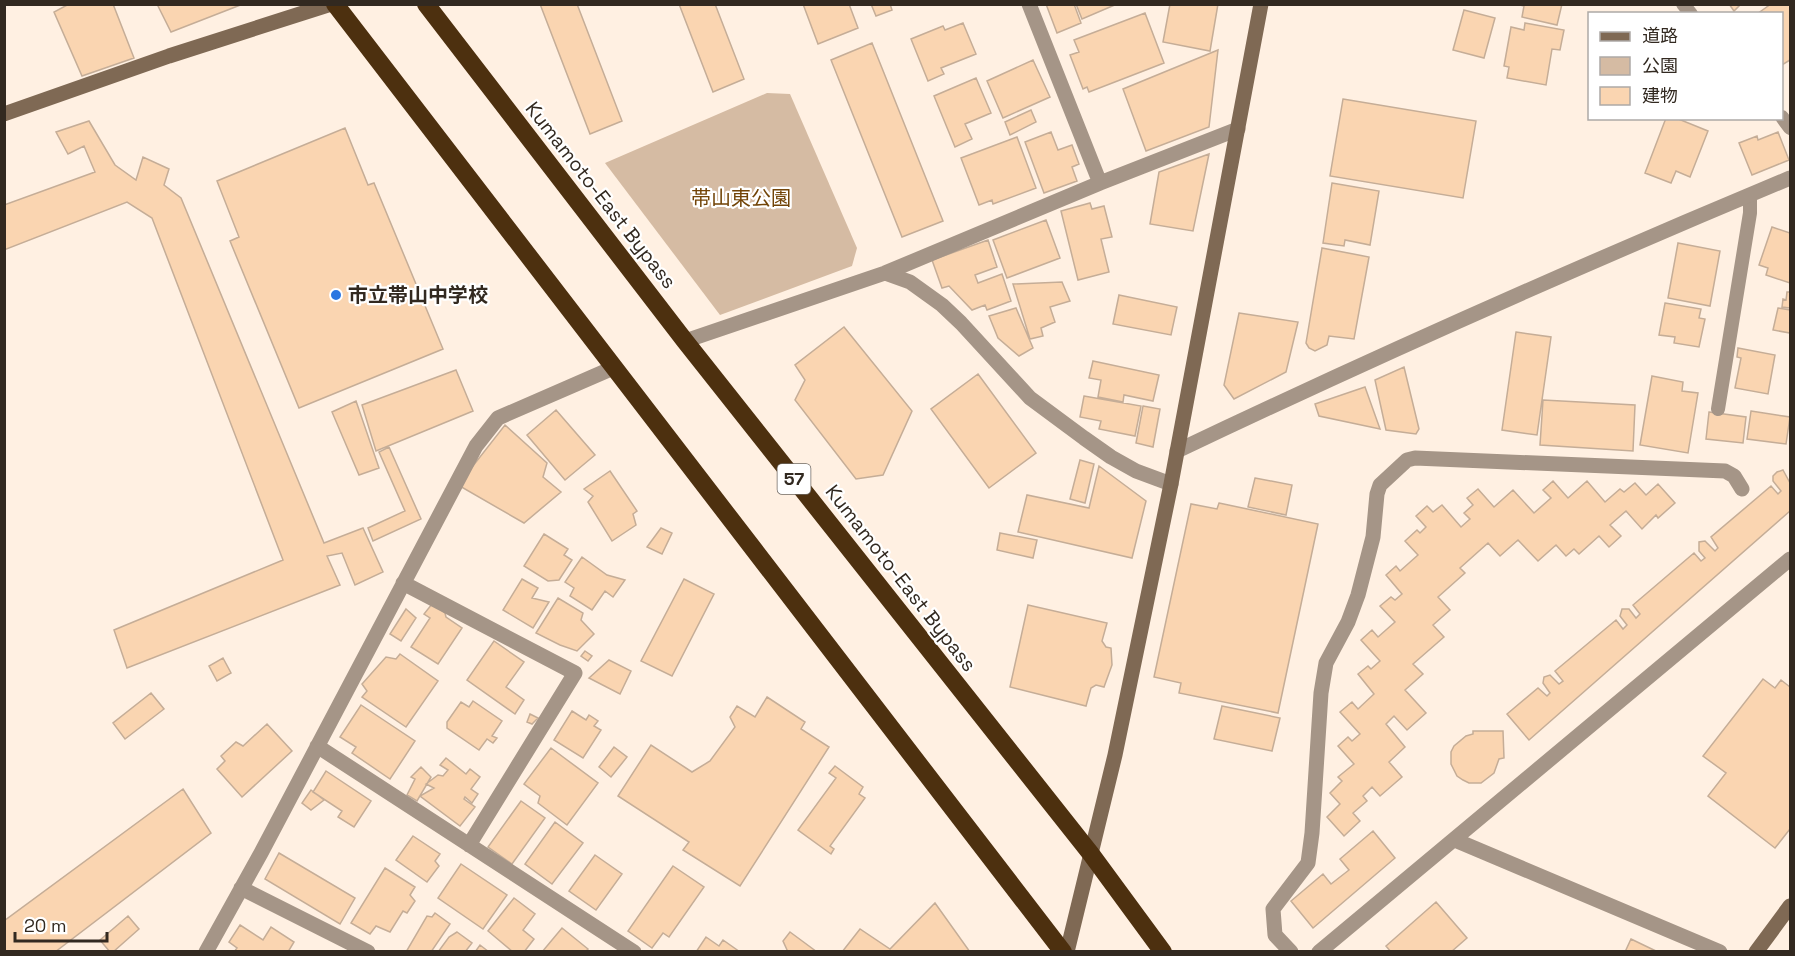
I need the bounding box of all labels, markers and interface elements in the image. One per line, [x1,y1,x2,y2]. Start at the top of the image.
legend [1588,12,1783,120]
text: 道路 [1642,24,1678,47]
text: 公園 [1642,54,1678,77]
text: 建物 [1642,84,1678,107]
street label: Kumamoto-East Bypass [520,96,682,294]
park label: 帯山東公園 [691,185,791,211]
place label: 市立帯山中学校 [348,282,488,308]
marker: 市立帯山中学校 [329,288,343,302]
road number: 57 [778,464,810,494]
street label: Kumamoto-East Bypass [820,479,982,677]
scale bar [15,905,106,943]
text: 20 m [24,914,67,937]

